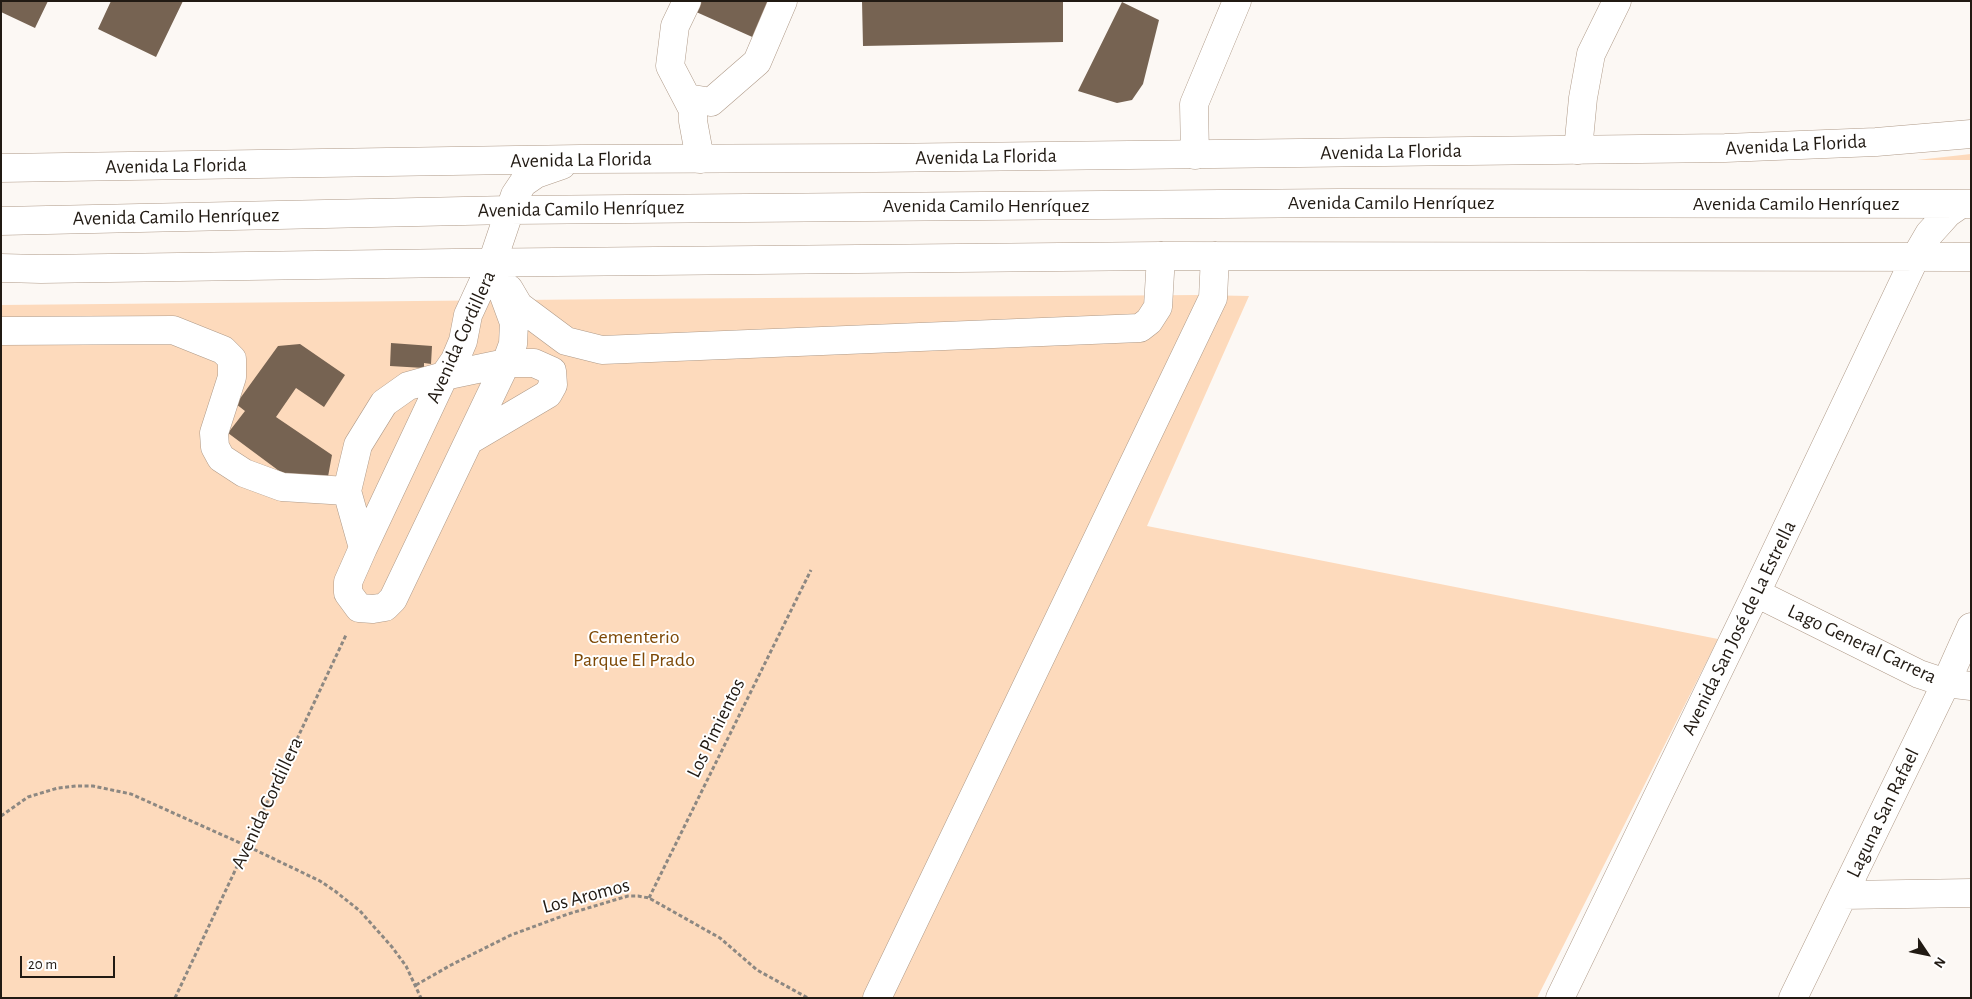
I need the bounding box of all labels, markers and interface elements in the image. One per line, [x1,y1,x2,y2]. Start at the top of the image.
street label: Avenida La Florida [1725,129,1867,161]
street label: Avenida La Florida [1320,139,1462,165]
street label: Avenida La Florida [915,144,1057,170]
street label: Avenida La Florida [510,147,652,173]
street label: Avenida La Florida [105,153,247,179]
street label: Avenida Camilo Henríquez [1288,191,1494,215]
street label: Avenida Camilo Henríquez [1693,192,1899,216]
street label: Avenida Camilo Henríquez [883,194,1089,218]
street label: Avenida Camilo Henríquez [477,195,685,223]
street label: Avenida Camilo Henríquez [72,203,280,231]
street label: Avenida Cordillera [421,267,501,407]
street label: Avenida San José de La Estrella [1677,517,1801,739]
street label: Lago General Carrera [1784,599,1940,689]
park label: Cementerio Parque El Prado [573,625,695,672]
street label: Los Pimientos [682,674,750,782]
street label: Avenida Cordillera [226,733,308,873]
street label: Laguna San Rafael [1841,744,1925,882]
street label: Los Aromos [540,873,632,919]
north arrow [1902,929,1952,979]
scale bar [22,946,118,978]
text: N [1931,954,1948,970]
text: 20 m [28,957,57,972]

